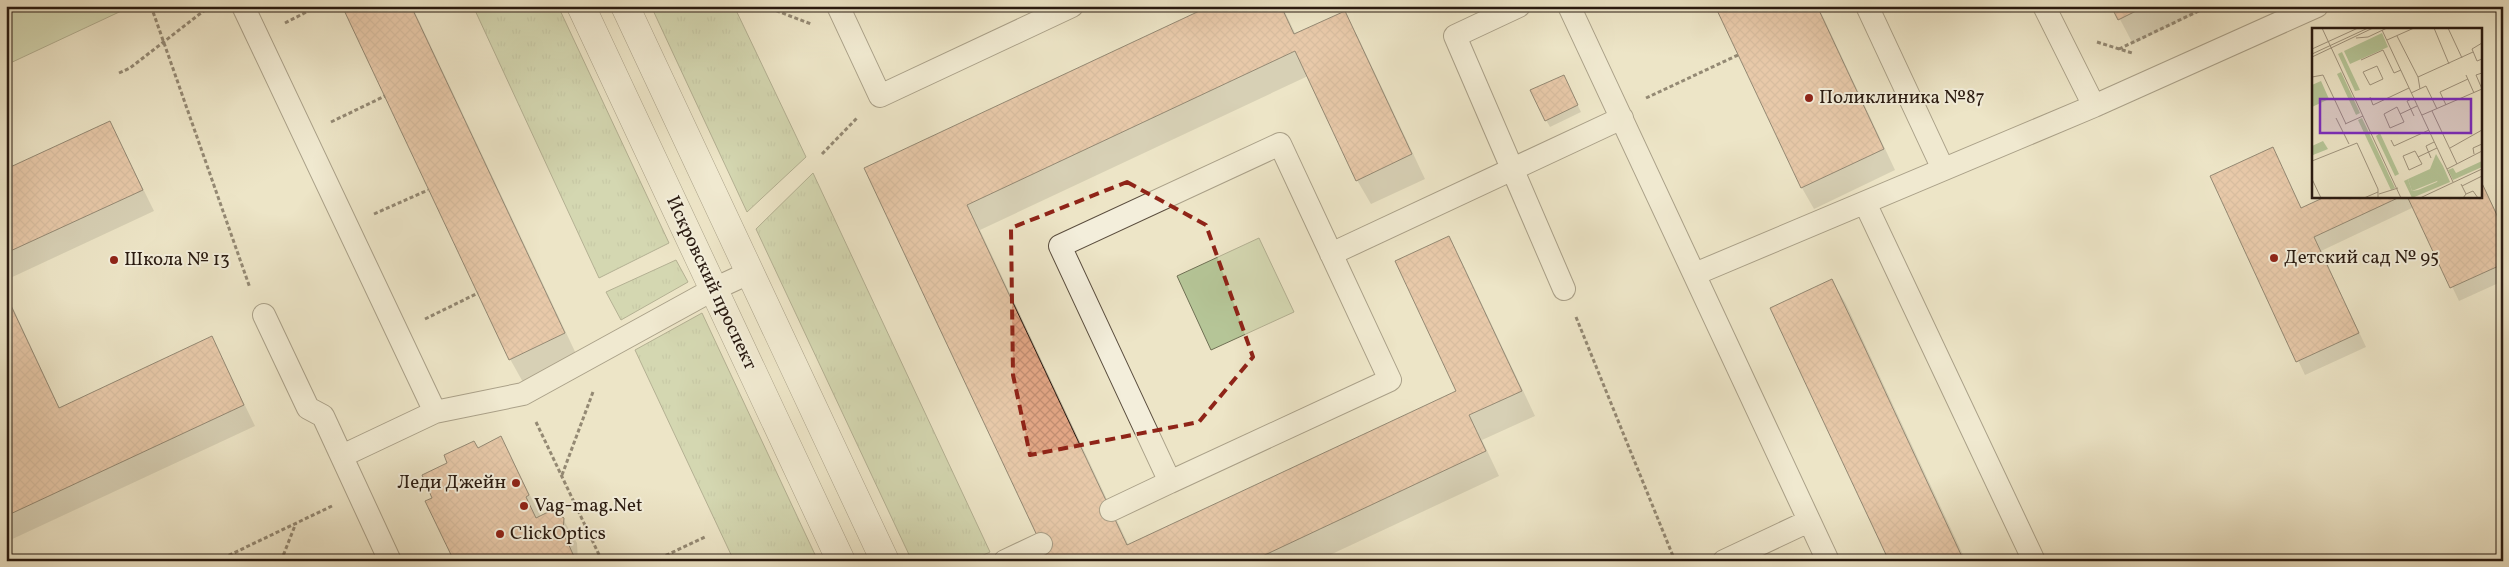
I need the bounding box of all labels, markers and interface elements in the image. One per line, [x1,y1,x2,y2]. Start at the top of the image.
inset map [2312,28,2482,198]
place label: Поликлиника №87 [1819,85,1985,111]
marker: Поликлиника №87 [1803,92,1815,104]
street label: Искровский проспект [659,192,763,375]
place label: Детский сад № 95 [2284,245,2439,271]
place label: Школа № 13 [124,247,230,273]
marker: Детский сад № 95 [2268,252,2280,264]
marker: Школа № 13 [108,254,120,266]
place label: Леди Джейн [397,470,506,496]
marker: Леди Джейн [510,477,522,489]
place label: Vag-mag.Net [534,493,643,519]
marker: Vag-mag.Net [518,500,530,512]
place label: ClickOptics [510,521,606,547]
marker: ClickOptics [494,528,506,540]

